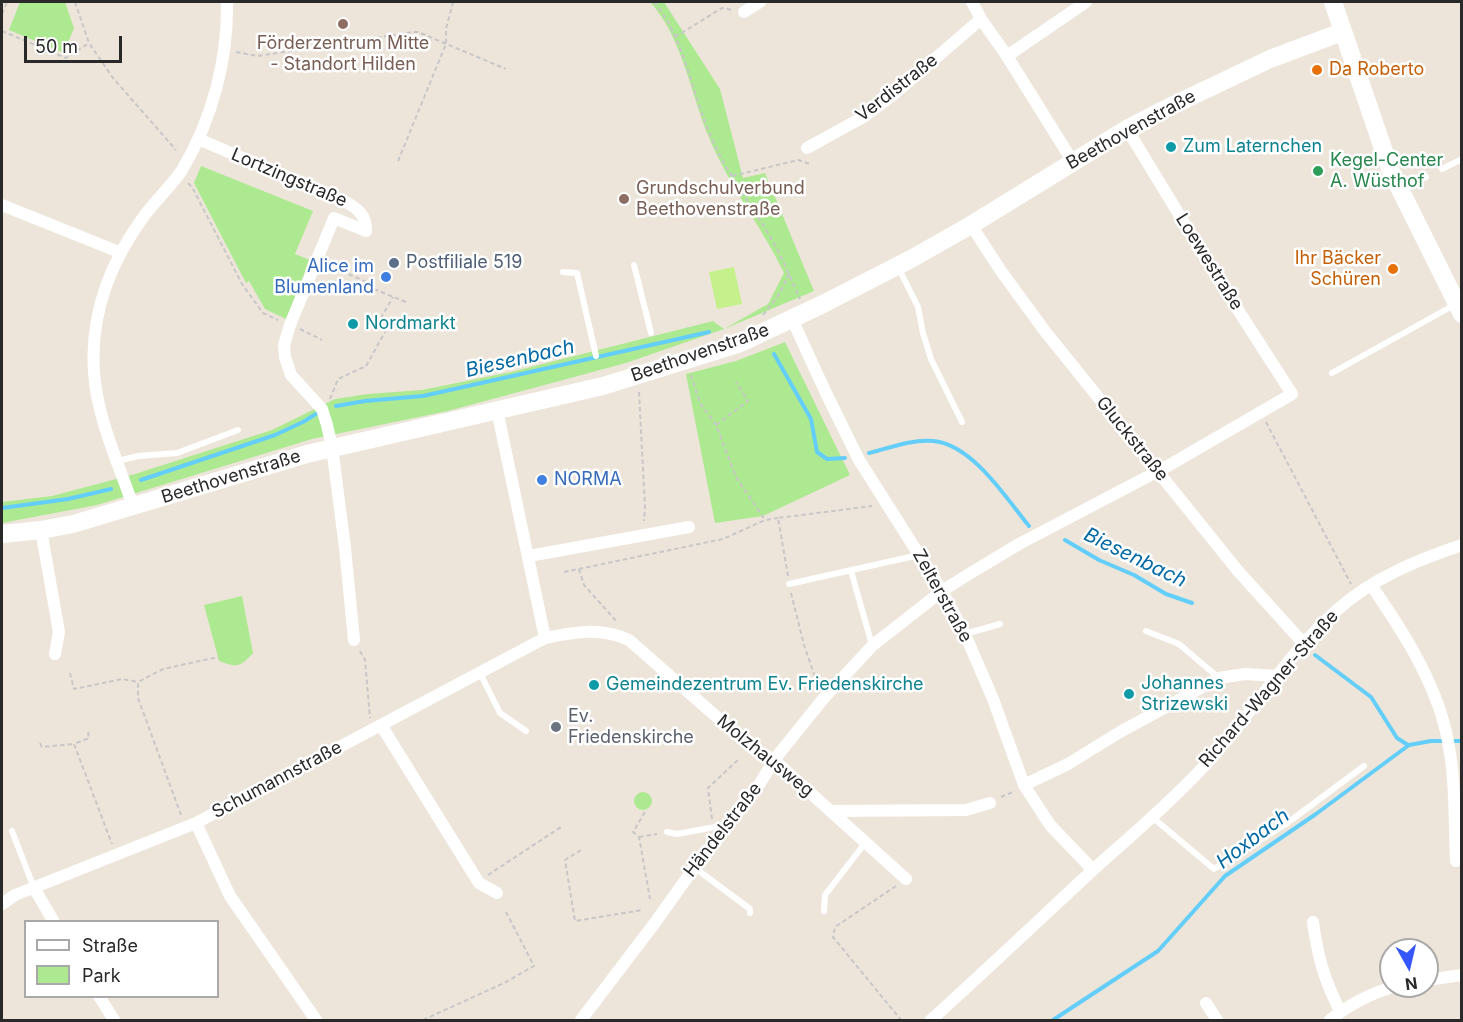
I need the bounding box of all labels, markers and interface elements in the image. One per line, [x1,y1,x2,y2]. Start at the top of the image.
marker: Förderzentrum Mitte - Standort Hilden [336,17,350,31]
scale bar [27,24,124,62]
place label: Förderzentrum Mitte - Standort Hilden [257,33,429,76]
text: 50 m [35,36,78,57]
street label: Verdistraße [852,49,942,127]
place label: Da Roberto [1329,59,1424,81]
marker: Da Roberto [1310,63,1324,77]
street label: Beethovenstraße [1063,86,1199,174]
place label: Zum Laternchen [1183,136,1322,158]
marker: Zum Laternchen [1164,140,1178,154]
street label: Lortzingstraße [228,144,350,212]
place label: Kegel-Center A. Wüsthof [1330,150,1443,192]
marker: Kegel-Center A. Wüsthof [1311,164,1325,178]
place label: Grundschulverbund Beethovenstraße [636,178,805,220]
marker: Grundschulverbund Beethovenstraße [617,192,631,206]
street label: Loewestraße [1171,210,1247,314]
place label: Ihr Bäcker Schüren [1295,248,1381,290]
place label: Postfiliale 519 [406,252,522,274]
place label: Alice im Blumenland [274,256,374,298]
marker: Postfiliale 519 [387,256,401,270]
marker: Ihr Bäcker Schüren [1386,262,1400,276]
marker: Alice im Blumenland [379,270,393,284]
place label: Nordmarkt [365,313,456,335]
marker: Nordmarkt [346,317,360,331]
street label: Beethovenstraße [628,319,772,387]
water label: Biesenbach [463,335,577,383]
street label: Gluckstraße [1091,392,1173,486]
street label: Beethovenstraße [159,446,303,508]
place label: NORMA [554,469,622,491]
marker: NORMA [535,473,549,487]
water label: Biesenbach [1080,523,1190,593]
street label: Zelterstraße [908,546,976,646]
street label: Richard-Wagner-Straße [1195,606,1343,772]
place label: Johannes Strizewski [1141,673,1228,716]
place label: Gemeindezentrum Ev. Friedenskirche [606,674,924,696]
marker: Gemeindezentrum Ev. Friedenskirche [587,678,601,692]
marker: Johannes Strizewski [1122,687,1136,701]
place label: Ev. Friedenskirche [568,706,694,748]
street label: Molzhausweg [712,710,818,802]
marker: Ev. Friedenskirche [549,720,563,734]
street label: Schumannstraße [208,737,346,823]
street label: Händelstraße [679,778,767,882]
water label: Hoxbach [1212,804,1294,874]
legend [24,920,219,998]
text: Straße [82,935,138,956]
north arrow [1379,938,1439,998]
text: Park [82,965,121,986]
text: N [1404,973,1419,995]

